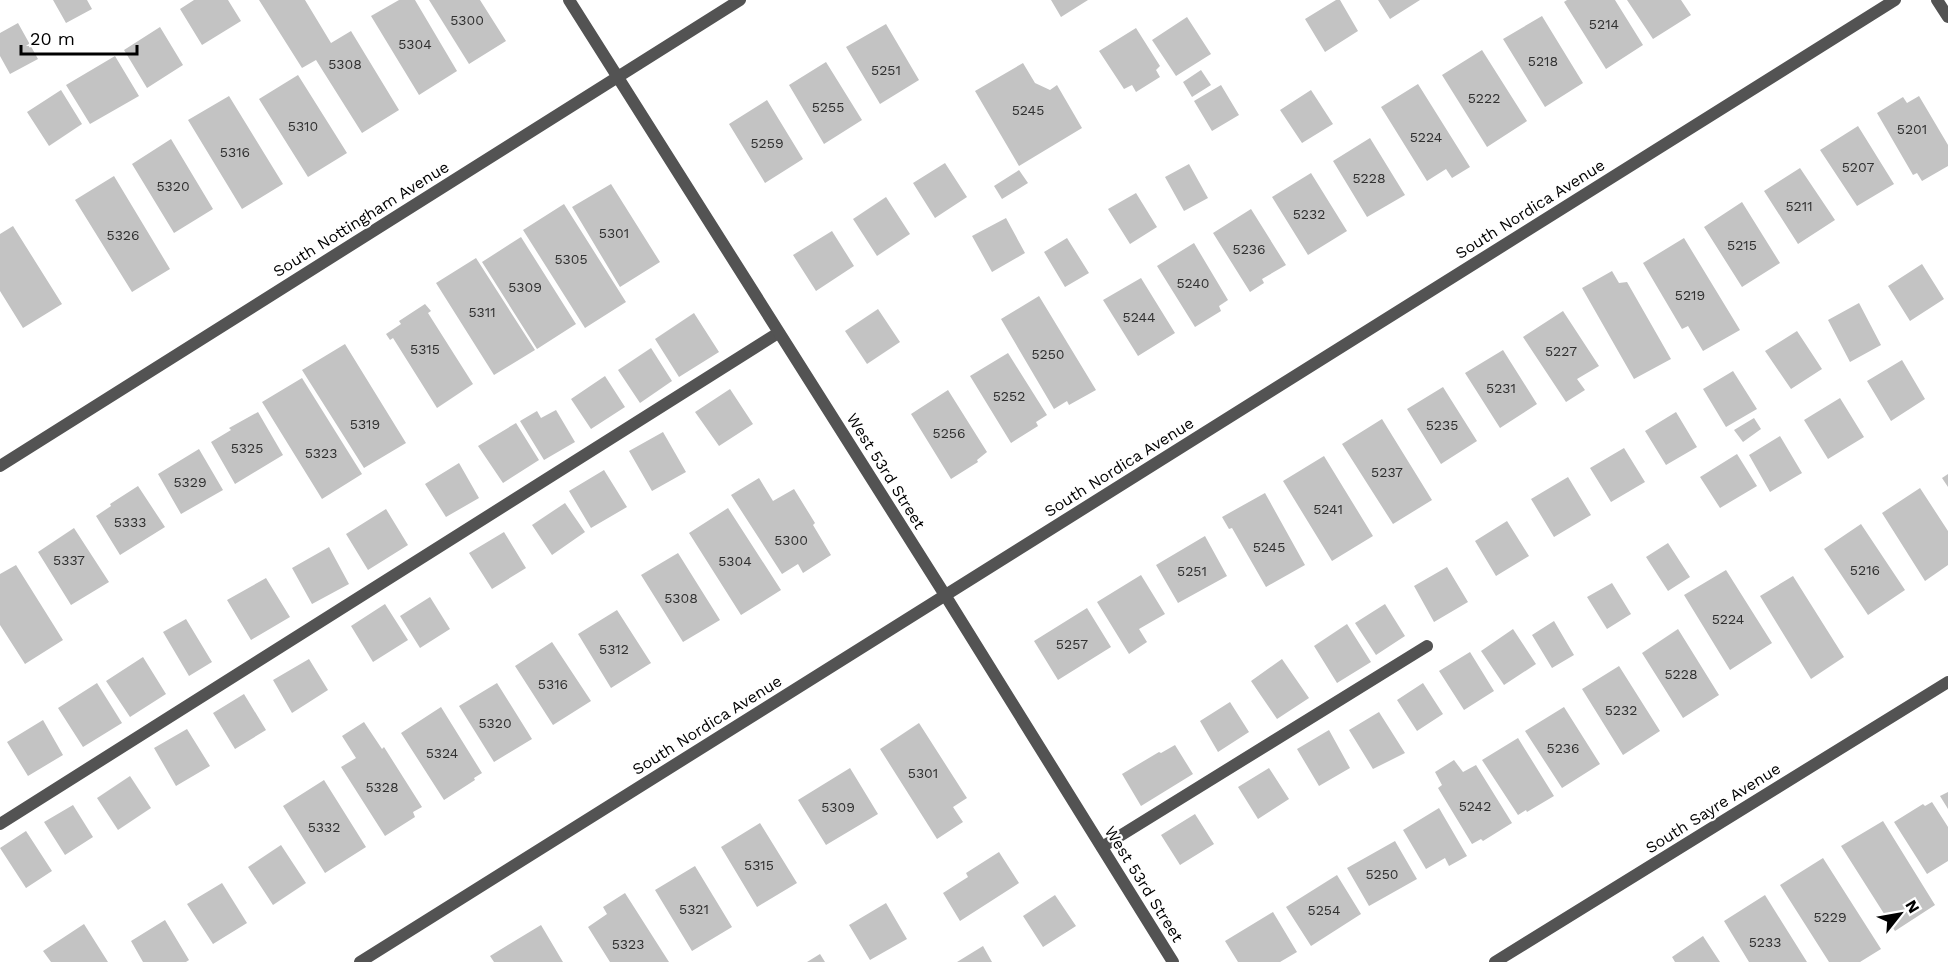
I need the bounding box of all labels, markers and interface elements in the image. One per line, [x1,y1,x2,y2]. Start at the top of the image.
house number: 5300 [450,12,484,28]
house number: 5214 [1589,16,1619,32]
scale bar [21,18,136,56]
text: 20 m [30,28,75,49]
house number: 5304 [398,36,432,52]
house number: 5218 [1528,53,1558,69]
house number: 5308 [328,56,362,72]
house number: 5251 [871,62,901,78]
house number: 5222 [1468,90,1500,106]
house number: 5255 [812,99,844,115]
house number: 5245 [1012,102,1044,118]
house number: 5310 [288,118,318,134]
house number: 5201 [1897,121,1927,137]
house number: 5224 [1410,129,1442,145]
house number: 5259 [750,135,784,151]
house number: 5316 [220,144,250,160]
street label: South Nordica Avenue [1452,155,1608,263]
street label: South Nottingham Avenue [270,157,452,281]
house number: 5207 [1842,159,1874,175]
house number: 5228 [1352,170,1386,186]
house number: 5320 [156,178,190,194]
house number: 5211 [1785,198,1813,214]
house number: 5232 [1293,206,1325,222]
house number: 5301 [599,225,629,241]
house number: 5326 [107,227,139,243]
house number: 5215 [1727,237,1757,253]
house number: 5236 [1233,241,1265,257]
house number: 5305 [554,251,588,267]
house number: 5240 [1176,275,1210,291]
house number: 5309 [508,279,542,295]
house number: 5219 [1675,287,1705,303]
house number: 5311 [468,304,496,320]
house number: 5244 [1123,309,1156,325]
house number: 5315 [410,341,440,357]
house number: 5227 [1545,343,1577,359]
house number: 5250 [1031,346,1065,362]
house number: 5231 [1486,380,1516,396]
house number: 5252 [993,388,1025,404]
street label: West 53rd Street [843,409,930,533]
street label: South Nordica Avenue [1041,413,1197,521]
house number: 5319 [350,416,380,432]
house number: 5235 [1426,417,1458,433]
house number: 5256 [933,425,965,441]
house number: 5325 [231,440,263,456]
house number: 5323 [305,445,337,461]
house number: 5237 [1371,464,1403,480]
house number: 5329 [173,474,207,490]
house number: 5241 [1313,501,1343,517]
house number: 5333 [114,514,146,530]
house number: 5300 [774,532,808,548]
house number: 5245 [1253,539,1285,555]
house number: 5337 [53,552,85,568]
house number: 5304 [718,553,752,569]
house number: 5216 [1850,562,1880,578]
house number: 5251 [1177,563,1207,579]
house number: 5308 [664,590,698,606]
house number: 5224 [1712,611,1744,627]
house number: 5257 [1056,636,1088,652]
house number: 5312 [599,641,629,657]
house number: 5228 [1664,666,1698,682]
street label: South Nordica Avenue [629,671,785,779]
house number: 5316 [538,676,568,692]
house number: 5232 [1605,702,1637,718]
house number: 5320 [478,715,512,731]
house number: 5236 [1547,740,1579,756]
house number: 5324 [426,745,458,761]
street label: South Sayre Avenue [1642,759,1784,857]
house number: 5301 [908,765,938,781]
house number: 5328 [365,779,399,795]
house number: 5242 [1459,798,1491,814]
house number: 5309 [821,799,855,815]
house number: 5332 [308,819,340,835]
street label: West 53rd Street [1101,822,1188,946]
house number: 5315 [744,857,774,873]
house number: 5250 [1365,866,1399,882]
north arrow [1870,884,1930,944]
text: N [1901,897,1924,917]
house number: 5321 [679,901,709,917]
house number: 5254 [1307,902,1341,918]
house number: 5229 [1813,909,1847,925]
house number: 5233 [1749,934,1781,950]
house number: 5323 [612,936,644,952]

